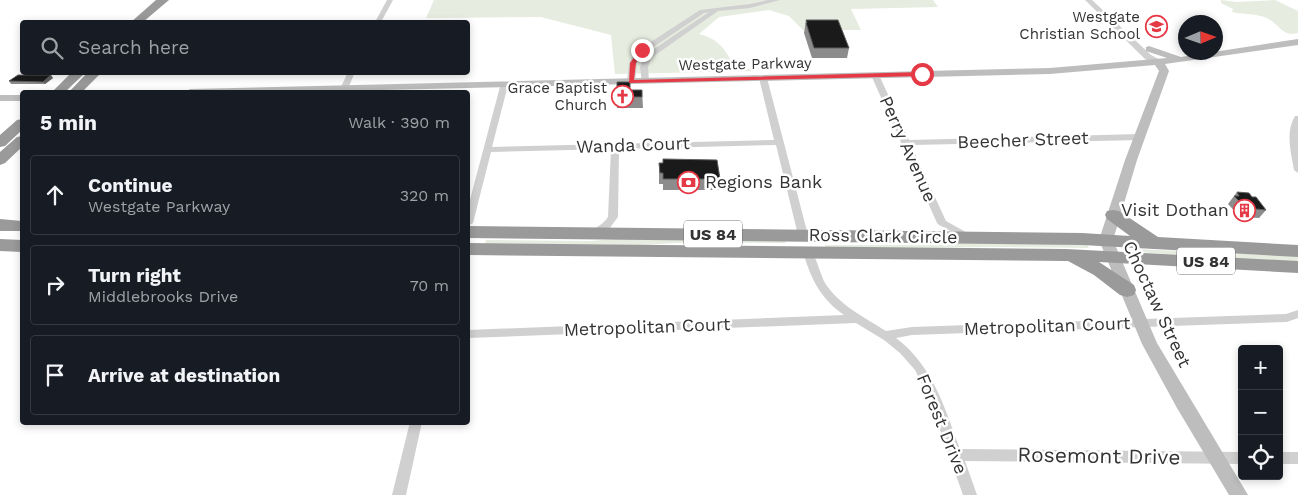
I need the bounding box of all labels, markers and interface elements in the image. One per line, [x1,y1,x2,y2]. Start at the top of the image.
place label: Westgate Christian School [1019,8,1140,43]
school or university icon: Westgate Christian School [1144,14,1168,38]
north arrow [1178,15,1223,60]
search box [20,20,470,75]
icon: search [38,34,66,62]
text: Search here [78,36,189,59]
route end [631,39,654,62]
street label: Westgate Parkway [678,54,812,74]
route start [911,63,934,86]
place label: Grace Baptist Church [508,79,608,114]
church icon: Grace Baptist Church [611,85,635,109]
street label: Perry Avenue [876,93,941,205]
text: 5 min [40,110,97,135]
text: Walk · 390 m [348,113,450,132]
street label: Beecher Street [957,127,1089,152]
street label: Wanda Court [576,132,691,157]
bank icon: Regions Bank [677,170,701,194]
place label: Regions Bank [705,171,822,192]
text: Continue [88,174,172,197]
icon: ahead [41,181,69,209]
text: 320 m [400,186,449,205]
text: Westgate Parkway [88,197,230,216]
building icon: Visit Dothan [1233,198,1257,222]
place label: Visit Dothan [1121,199,1229,220]
road number: US 84 [684,220,742,248]
street label: Ross Clark Circle [808,224,958,247]
street label: Choctaw Street [1119,237,1196,371]
road number: US 84 [1177,248,1235,274]
text: Turn right [88,264,181,287]
icon: right [41,271,69,299]
text: 70 m [410,276,449,295]
text: Middlebrooks Drive [88,287,238,306]
street label: Metropolitan Court [963,312,1131,339]
street label: Metropolitan Court [563,313,731,340]
map controls [1238,345,1283,480]
button: + [1238,345,1283,390]
icon: arrive [41,361,69,389]
text: Arrive at destination [88,364,280,387]
street label: Forest Drive [913,371,972,477]
button: − [1238,390,1283,435]
button: locate [1238,435,1283,480]
street label: Rosemont Drive [1017,442,1181,469]

